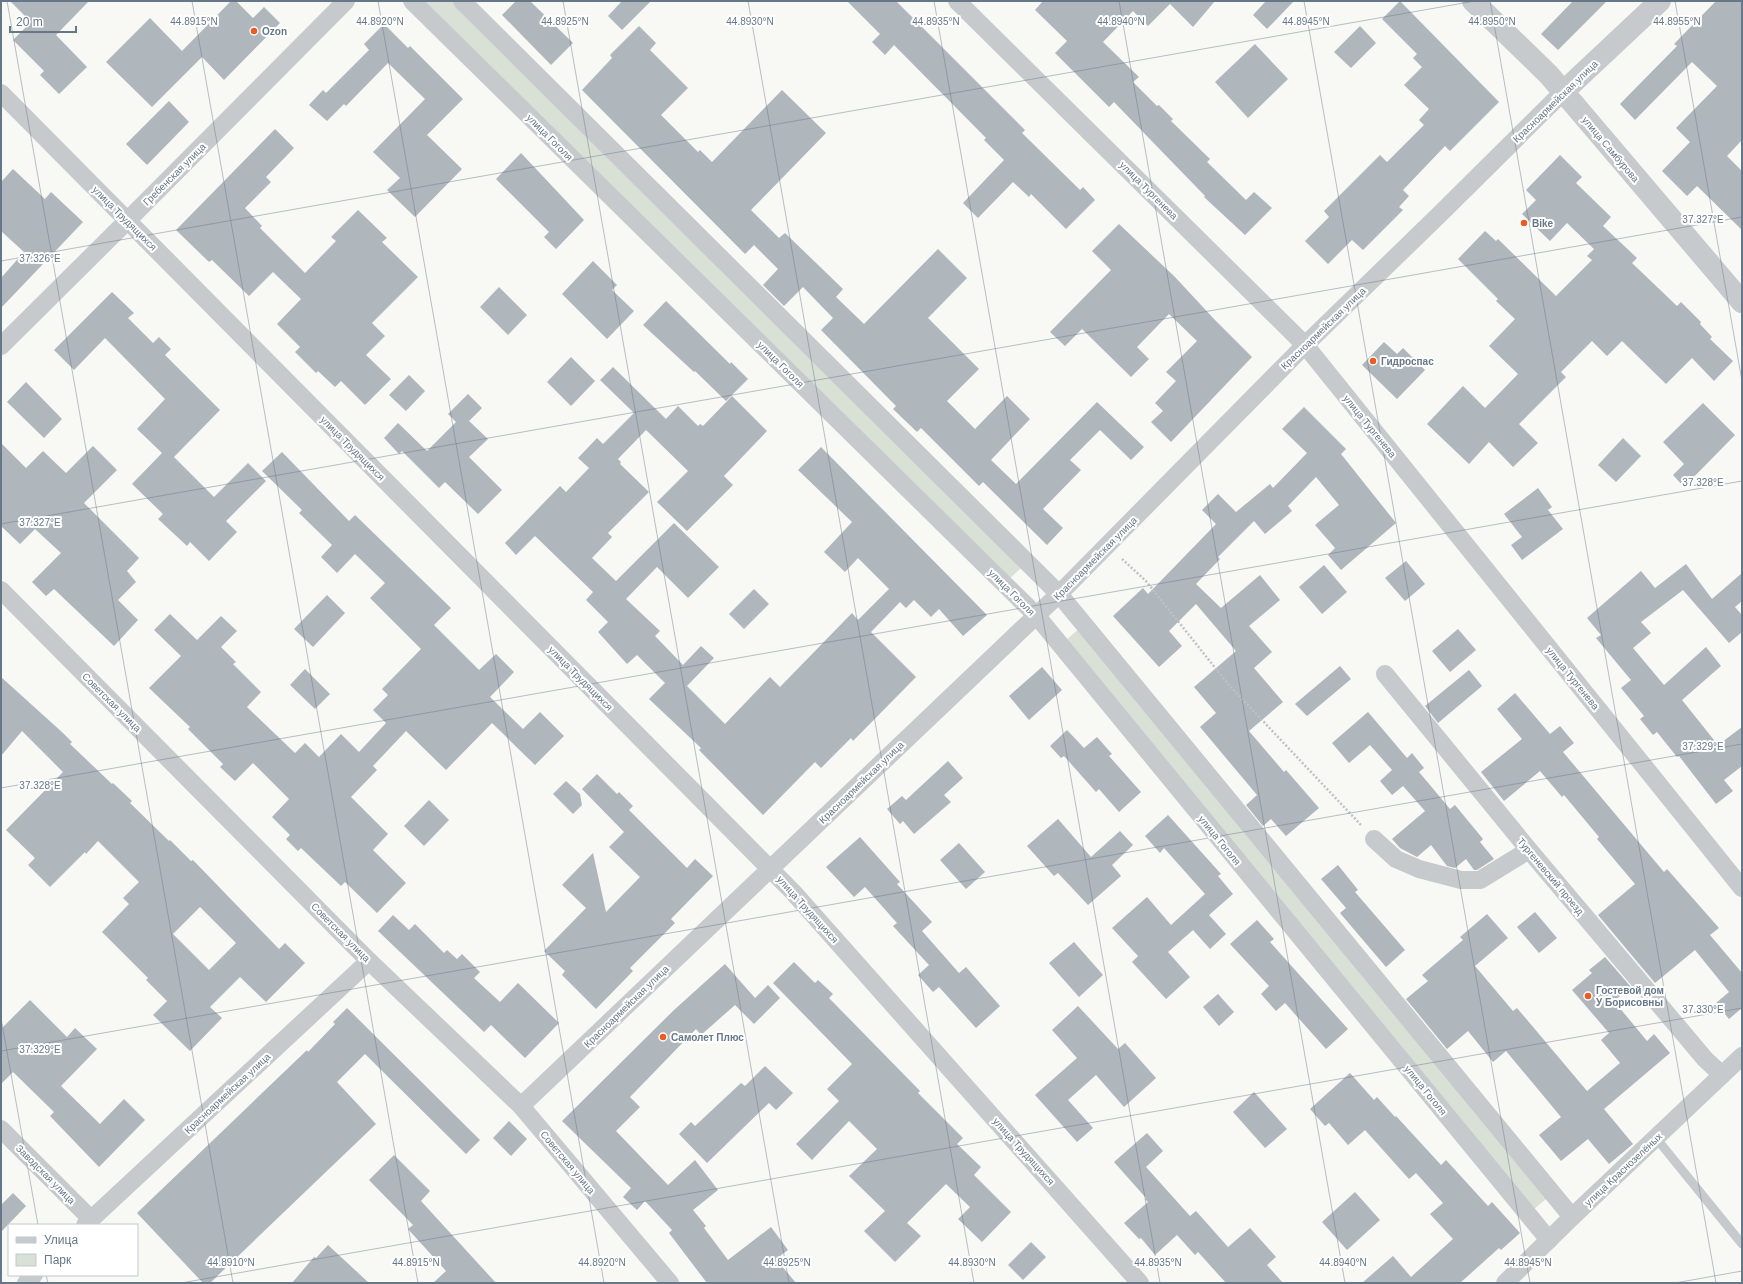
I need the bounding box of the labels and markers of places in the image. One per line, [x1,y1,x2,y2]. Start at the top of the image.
marker: Ozon [249,26,259,36]
place label: Ozon [262,26,287,37]
marker: Bike [1519,218,1529,228]
place label: Bike [1532,218,1554,229]
marker: Гидроспас [1368,356,1378,366]
place label: Гидроспас [1381,356,1434,367]
place label: Гостевой дом У Борисовны [1596,985,1664,1008]
marker: Гостевой дом У Борисовны [1583,991,1593,1001]
marker: Самолет Плюс [658,1032,668,1042]
place label: Самолет Плюс [671,1032,744,1043]

